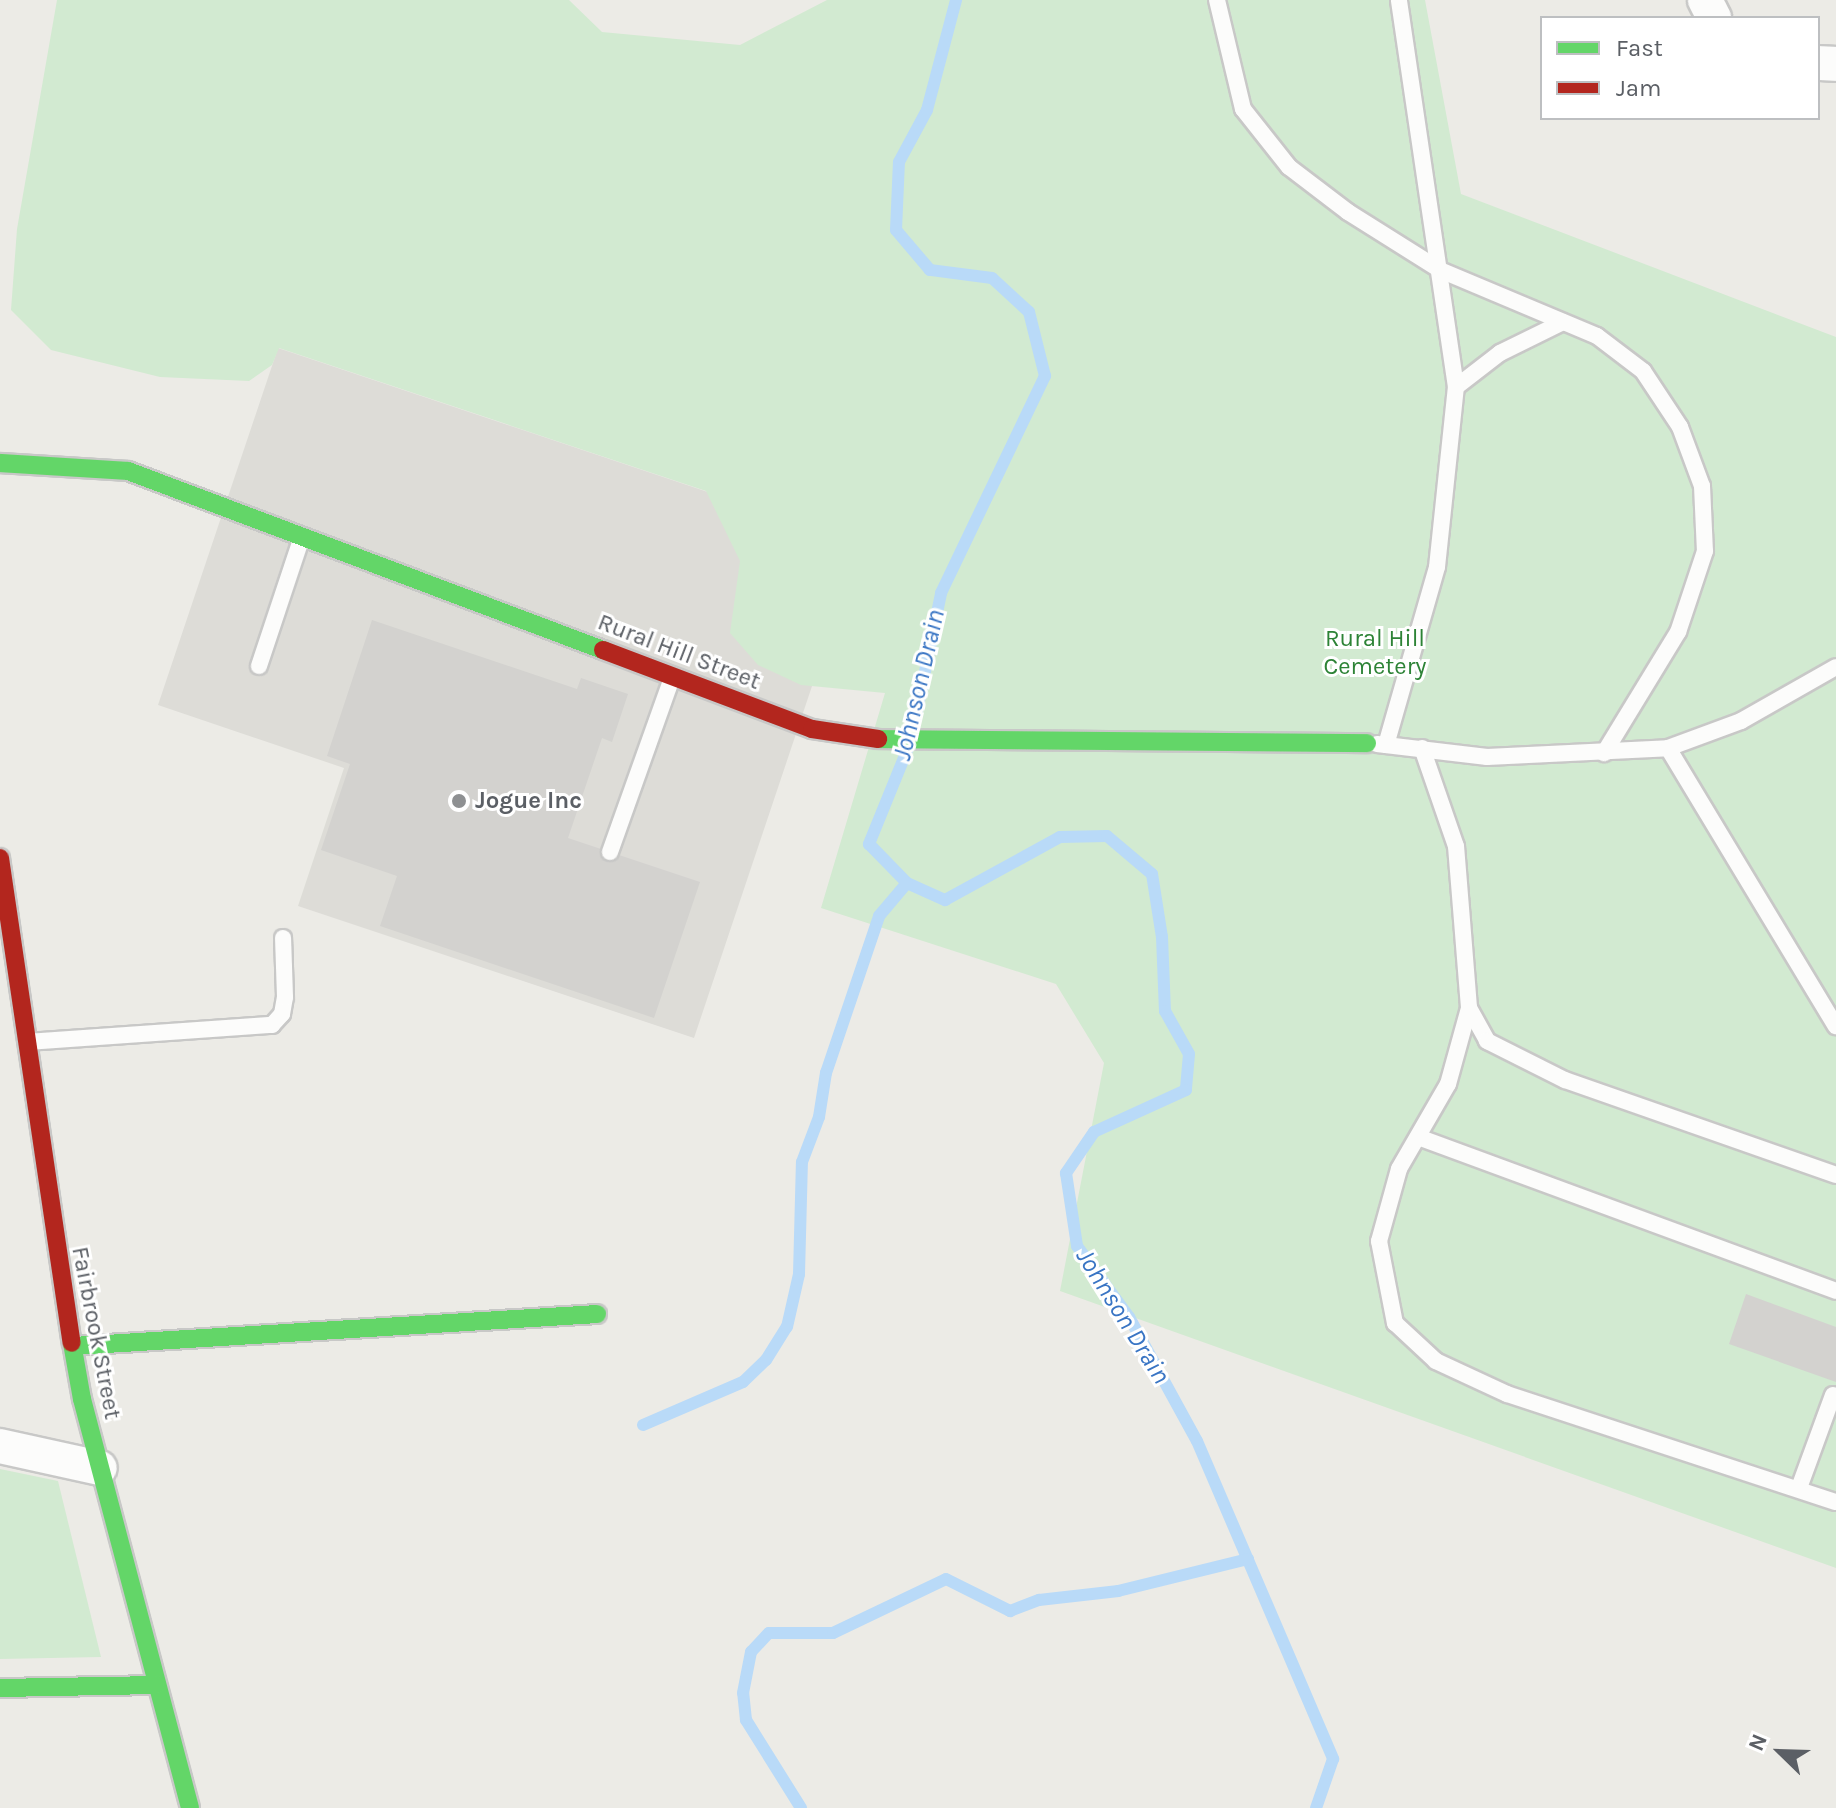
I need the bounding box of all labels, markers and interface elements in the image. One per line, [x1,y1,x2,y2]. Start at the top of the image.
legend [1540,16,1820,120]
text: Fast [1616,34,1663,62]
text: Jam [1616,74,1661,102]
water label: Johnson Drain [886,607,952,763]
street label: Rural Hill Street [594,608,764,696]
park label: Rural Hill Cemetery [1323,625,1427,681]
place label: Jogue Inc [475,787,582,815]
marker: Jogue Inc [450,792,468,810]
water label: Johnson Drain [1069,1243,1177,1389]
street label: Fairbrook Street [65,1244,127,1422]
north arrow [1740,1712,1820,1792]
text: N [1743,1730,1773,1755]

